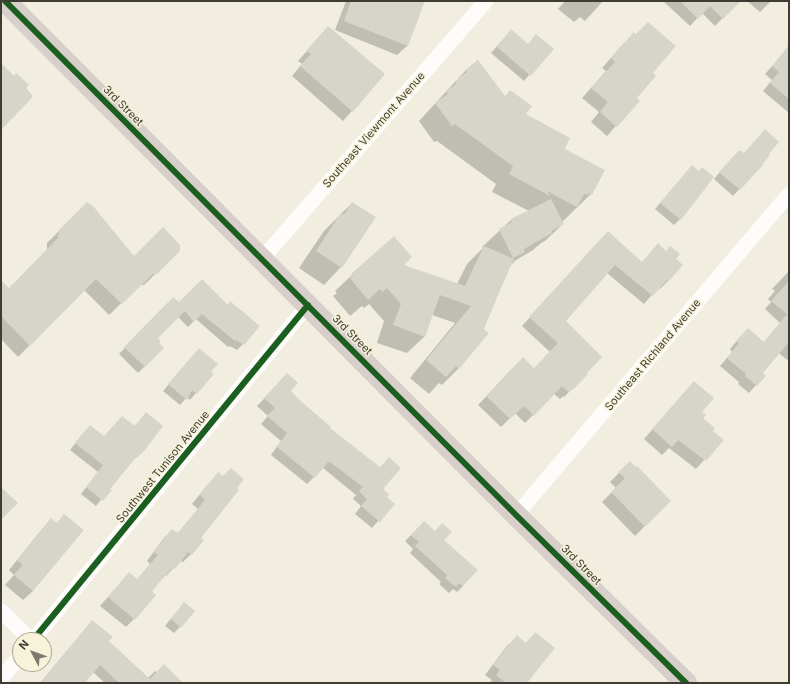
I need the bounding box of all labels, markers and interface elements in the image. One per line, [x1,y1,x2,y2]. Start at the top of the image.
street label: Southeast Viewmont Avenue [320,69,428,191]
street label: 3rd Street [100,83,146,129]
street label: Southeast Richland Avenue [602,296,704,414]
street label: 3rd Street [329,312,375,358]
street label: Southwest Tunison Avenue [114,408,212,526]
street label: 3rd Street [558,542,604,588]
north arrow [12,632,52,672]
text: N [16,637,32,653]

